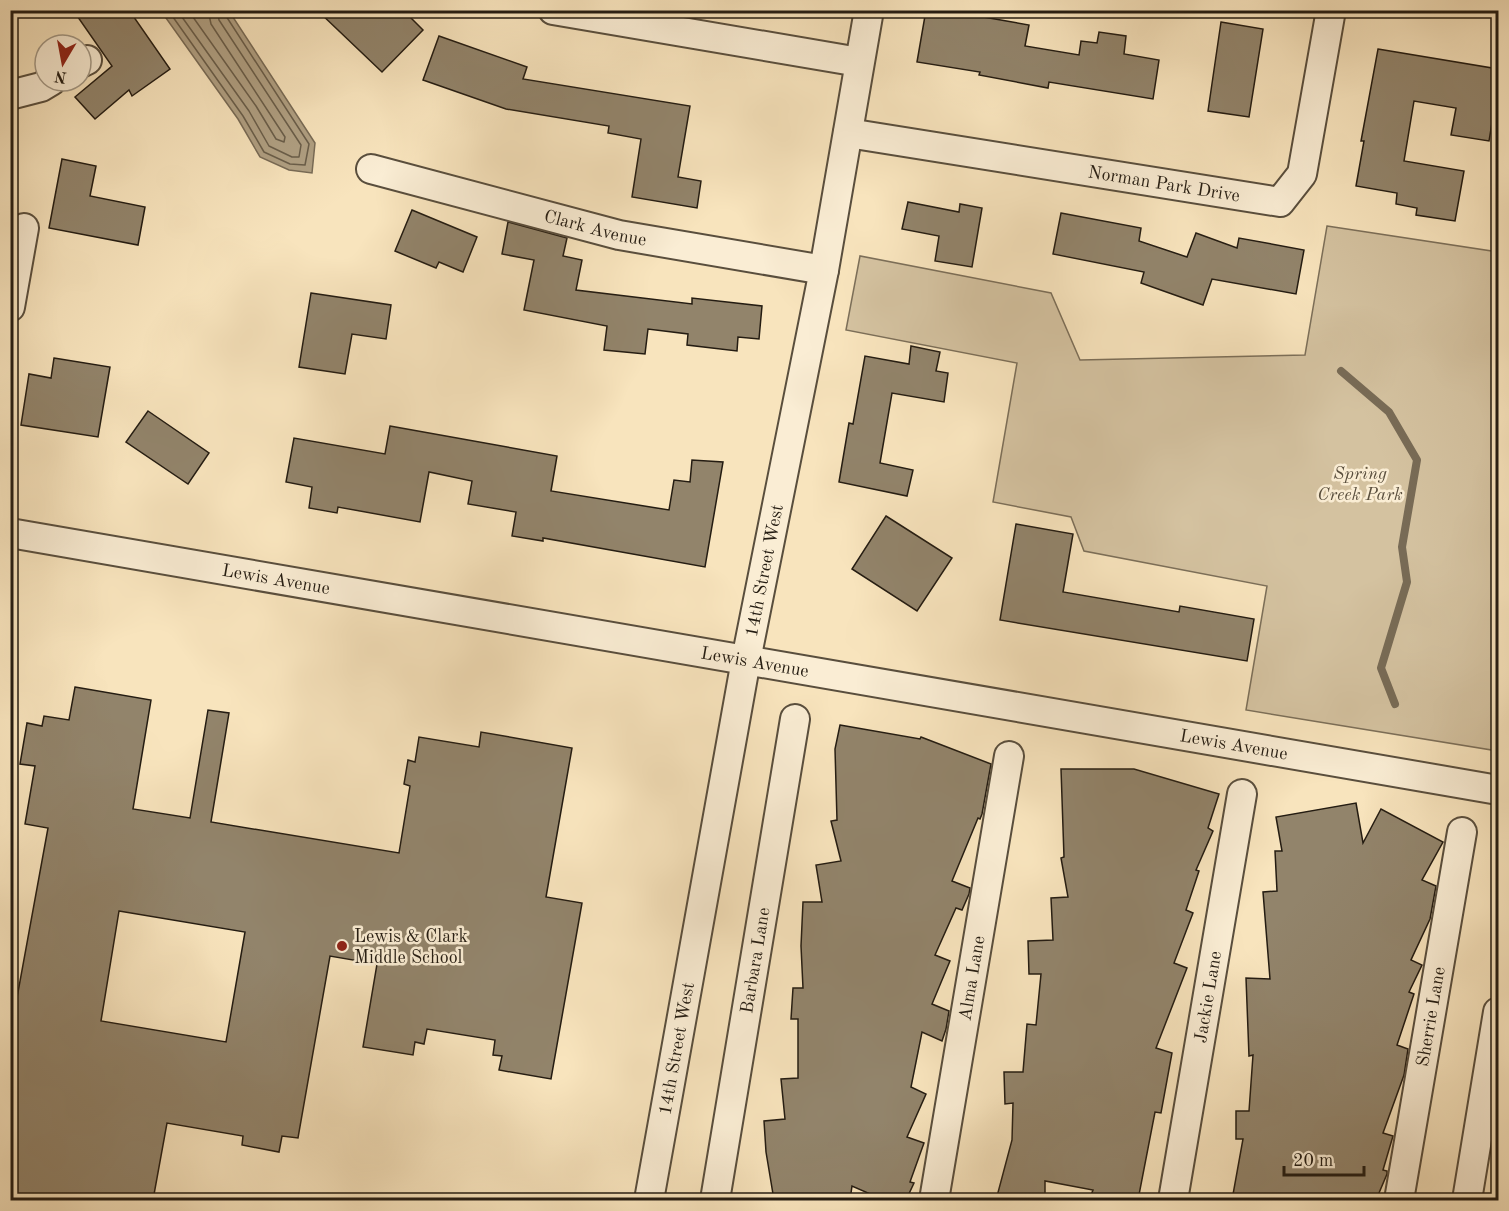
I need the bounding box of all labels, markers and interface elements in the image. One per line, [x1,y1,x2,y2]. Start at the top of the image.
north arrow [33,33,93,93]
text: N [53,67,68,85]
street label: Norman Park Drive [1087,163,1241,205]
street label: Clark Avenue [542,207,648,250]
park label: Spring Creek Park [1317,465,1403,504]
street label: 14th Street West [743,503,787,638]
street label: Lewis Avenue [221,562,331,598]
street label: Lewis Avenue [699,644,810,681]
street label: Lewis Avenue [1178,727,1289,764]
street label: Barbara Lane [738,906,774,1015]
place label: Lewis & Clark Middle School [354,928,468,967]
street label: Alma Lane [956,934,988,1022]
marker: Lewis & Clark Middle School [335,939,349,953]
street label: Jackie Lane [1192,950,1225,1044]
street label: Sherrie Lane [1414,965,1449,1068]
street label: 14th Street West [656,981,698,1117]
scale bar [1284,1139,1364,1177]
text: 20 m [1293,1152,1333,1170]

